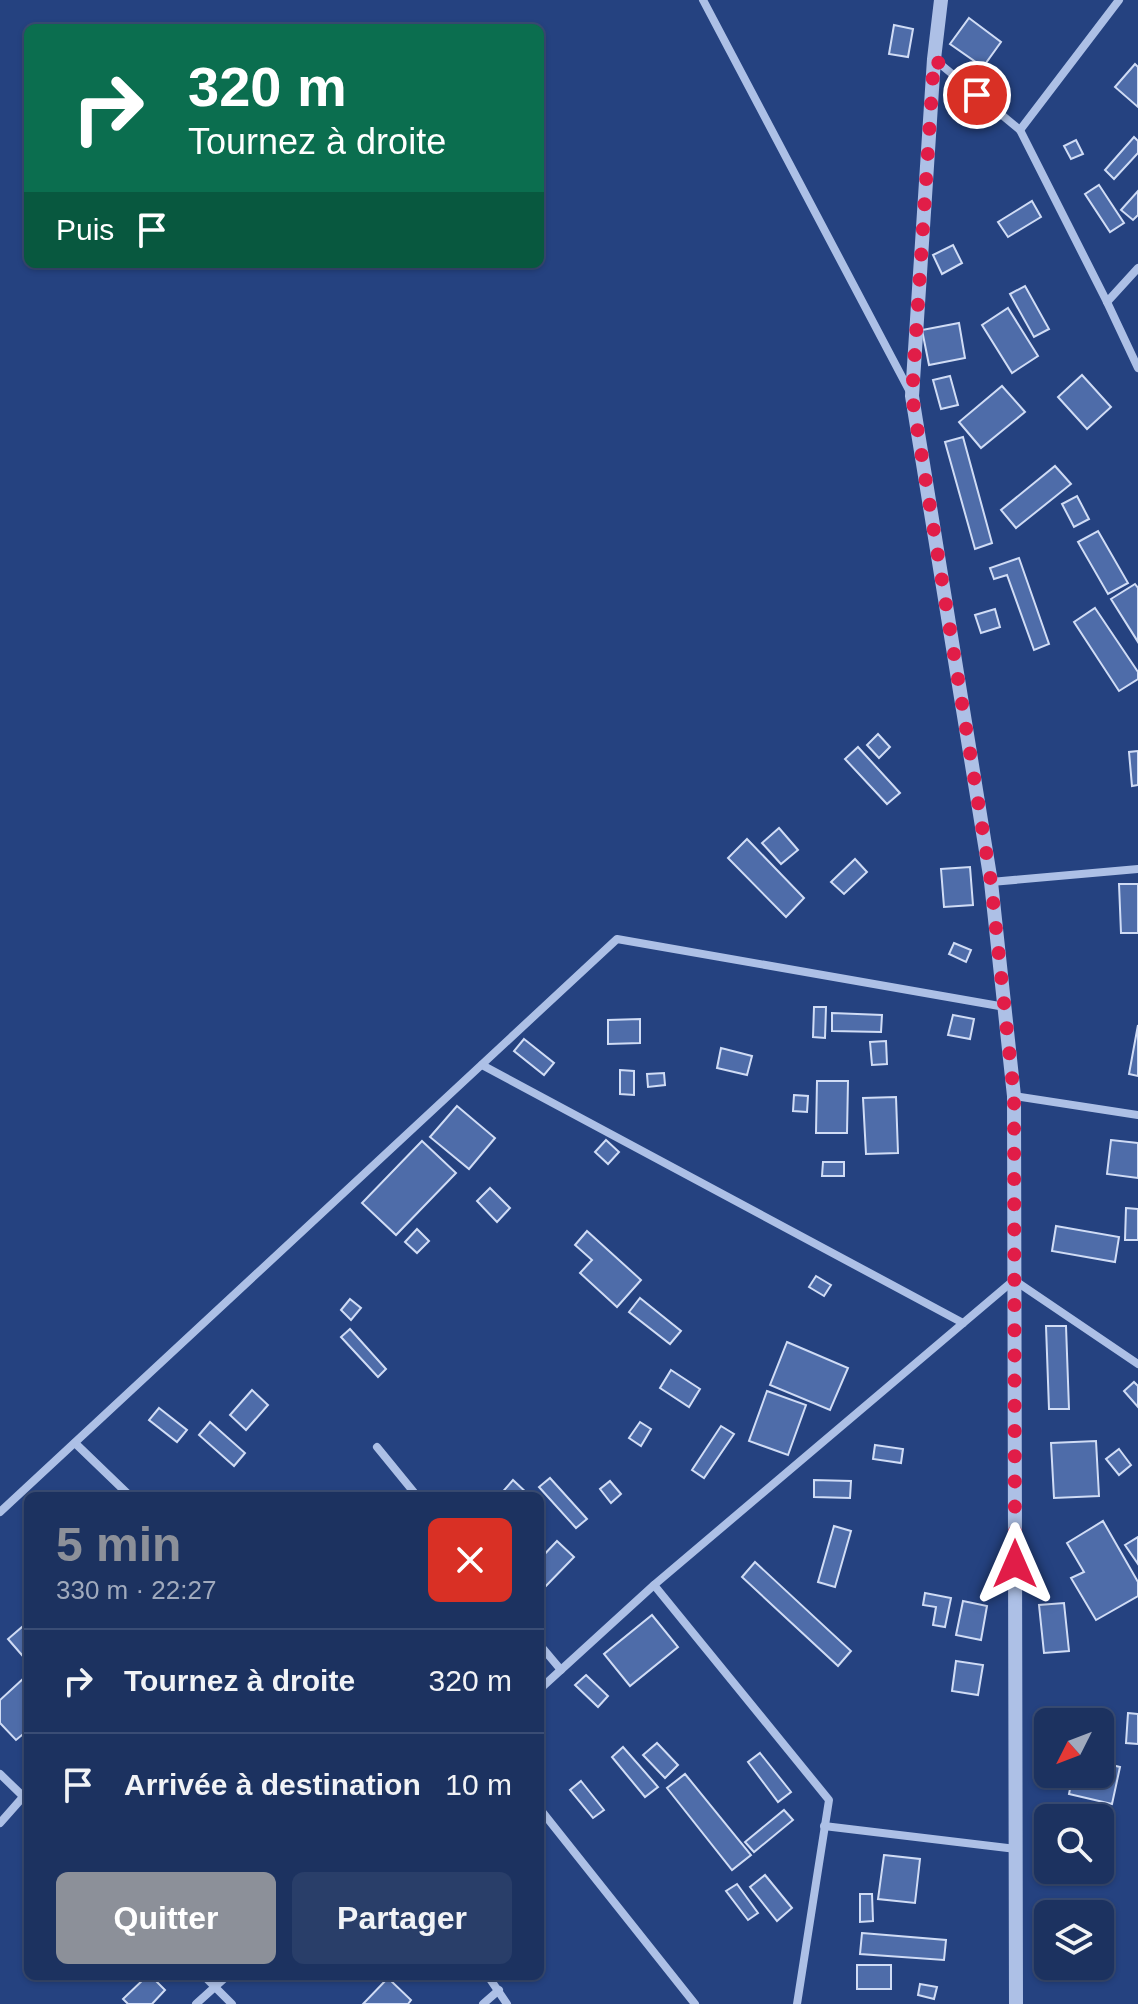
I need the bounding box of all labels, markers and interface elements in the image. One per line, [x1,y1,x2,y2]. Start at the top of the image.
text: 320 m [188,55,347,118]
icon: right [56,56,160,160]
pin [943,61,1011,129]
icon: arrive [955,73,999,117]
text: Tournez à droite [188,121,446,162]
icon: arrive [130,208,174,252]
text: Puis [56,213,114,246]
text: 5 min [56,1518,181,1571]
button: close [428,1518,512,1602]
position arrow [973,1522,1057,1606]
text: 330 m · 22:27 [56,1575,216,1605]
icon: right [56,1659,100,1703]
text: Tournez à droite [124,1664,355,1697]
text: 320 m [429,1664,512,1697]
north arrow [1034,1708,1114,1788]
map controls [1034,1708,1114,1980]
icon: arrive [56,1763,100,1807]
text: Arrivée à destination [124,1768,421,1801]
text: 10 m [445,1768,512,1801]
button: search [1034,1804,1114,1884]
button: Quitter [56,1872,276,1964]
button: Partager [292,1872,512,1964]
button: layers [1034,1900,1114,1980]

